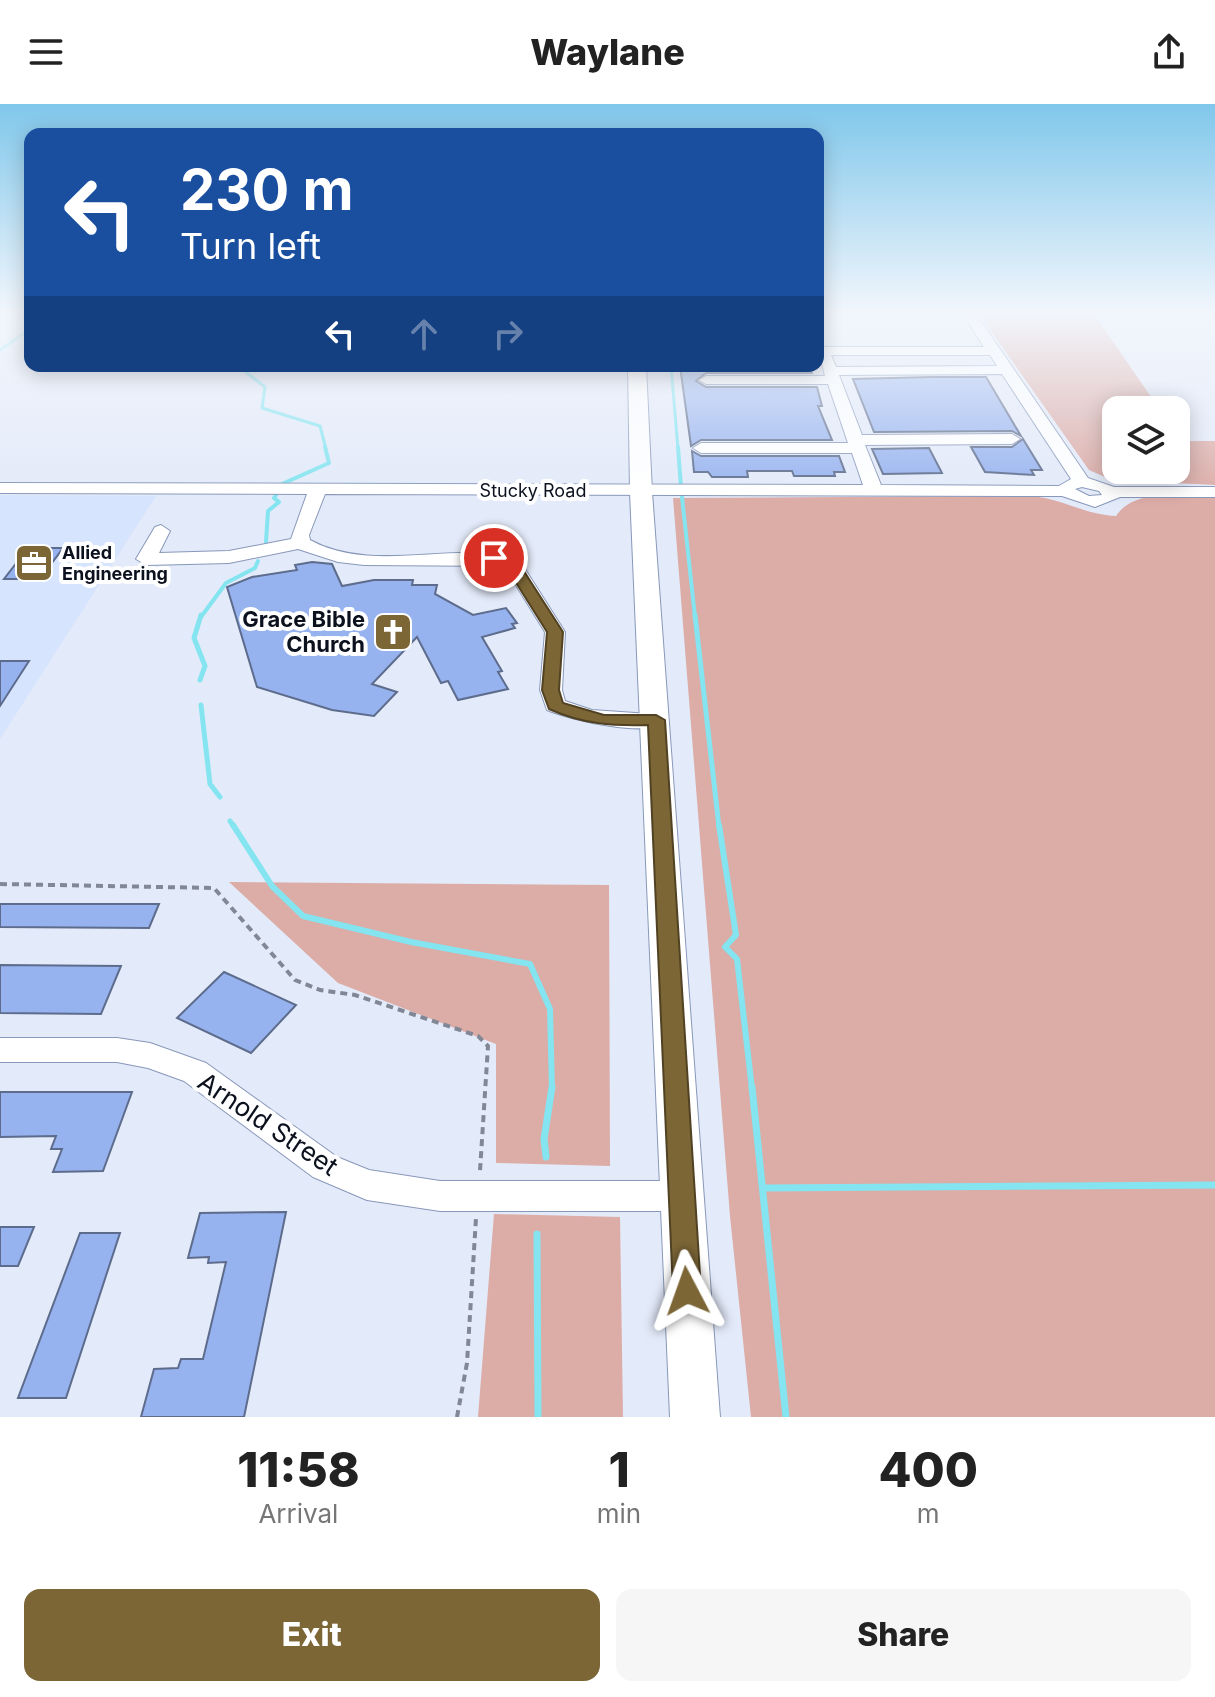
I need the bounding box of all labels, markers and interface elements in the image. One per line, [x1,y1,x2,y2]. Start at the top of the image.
icon: menu [24,30,68,74]
text: Waylane [530,30,685,74]
icon: share [1147,30,1191,74]
text: 230 m [180,156,354,224]
icon: left [48,160,152,264]
text: Turn left [180,224,321,268]
icon: left [318,312,362,356]
icon: ahead [402,312,446,356]
icon: right [486,312,530,356]
map controls [1102,396,1190,484]
button: layers [1102,396,1190,484]
street label: Stucky Road [480,480,586,501]
pin [460,524,528,592]
icon: arrive [472,536,516,580]
office icon: Allied Engineering [13,542,55,584]
place label: Allied Engineering [62,542,168,584]
place label: Grace Bible Church [242,606,365,657]
church icon: Grace Bible Church [372,611,414,653]
street label: Arnold Street [192,1065,344,1182]
position arrow [645,1249,729,1333]
text: 11:58 [237,1440,360,1499]
text: 1 [608,1440,630,1499]
text: 400 [878,1440,978,1499]
text: Arrival [258,1498,338,1529]
text: min [597,1498,641,1529]
text: m [917,1498,940,1529]
button: Exit [24,1589,600,1681]
button: Share [616,1589,1191,1681]

